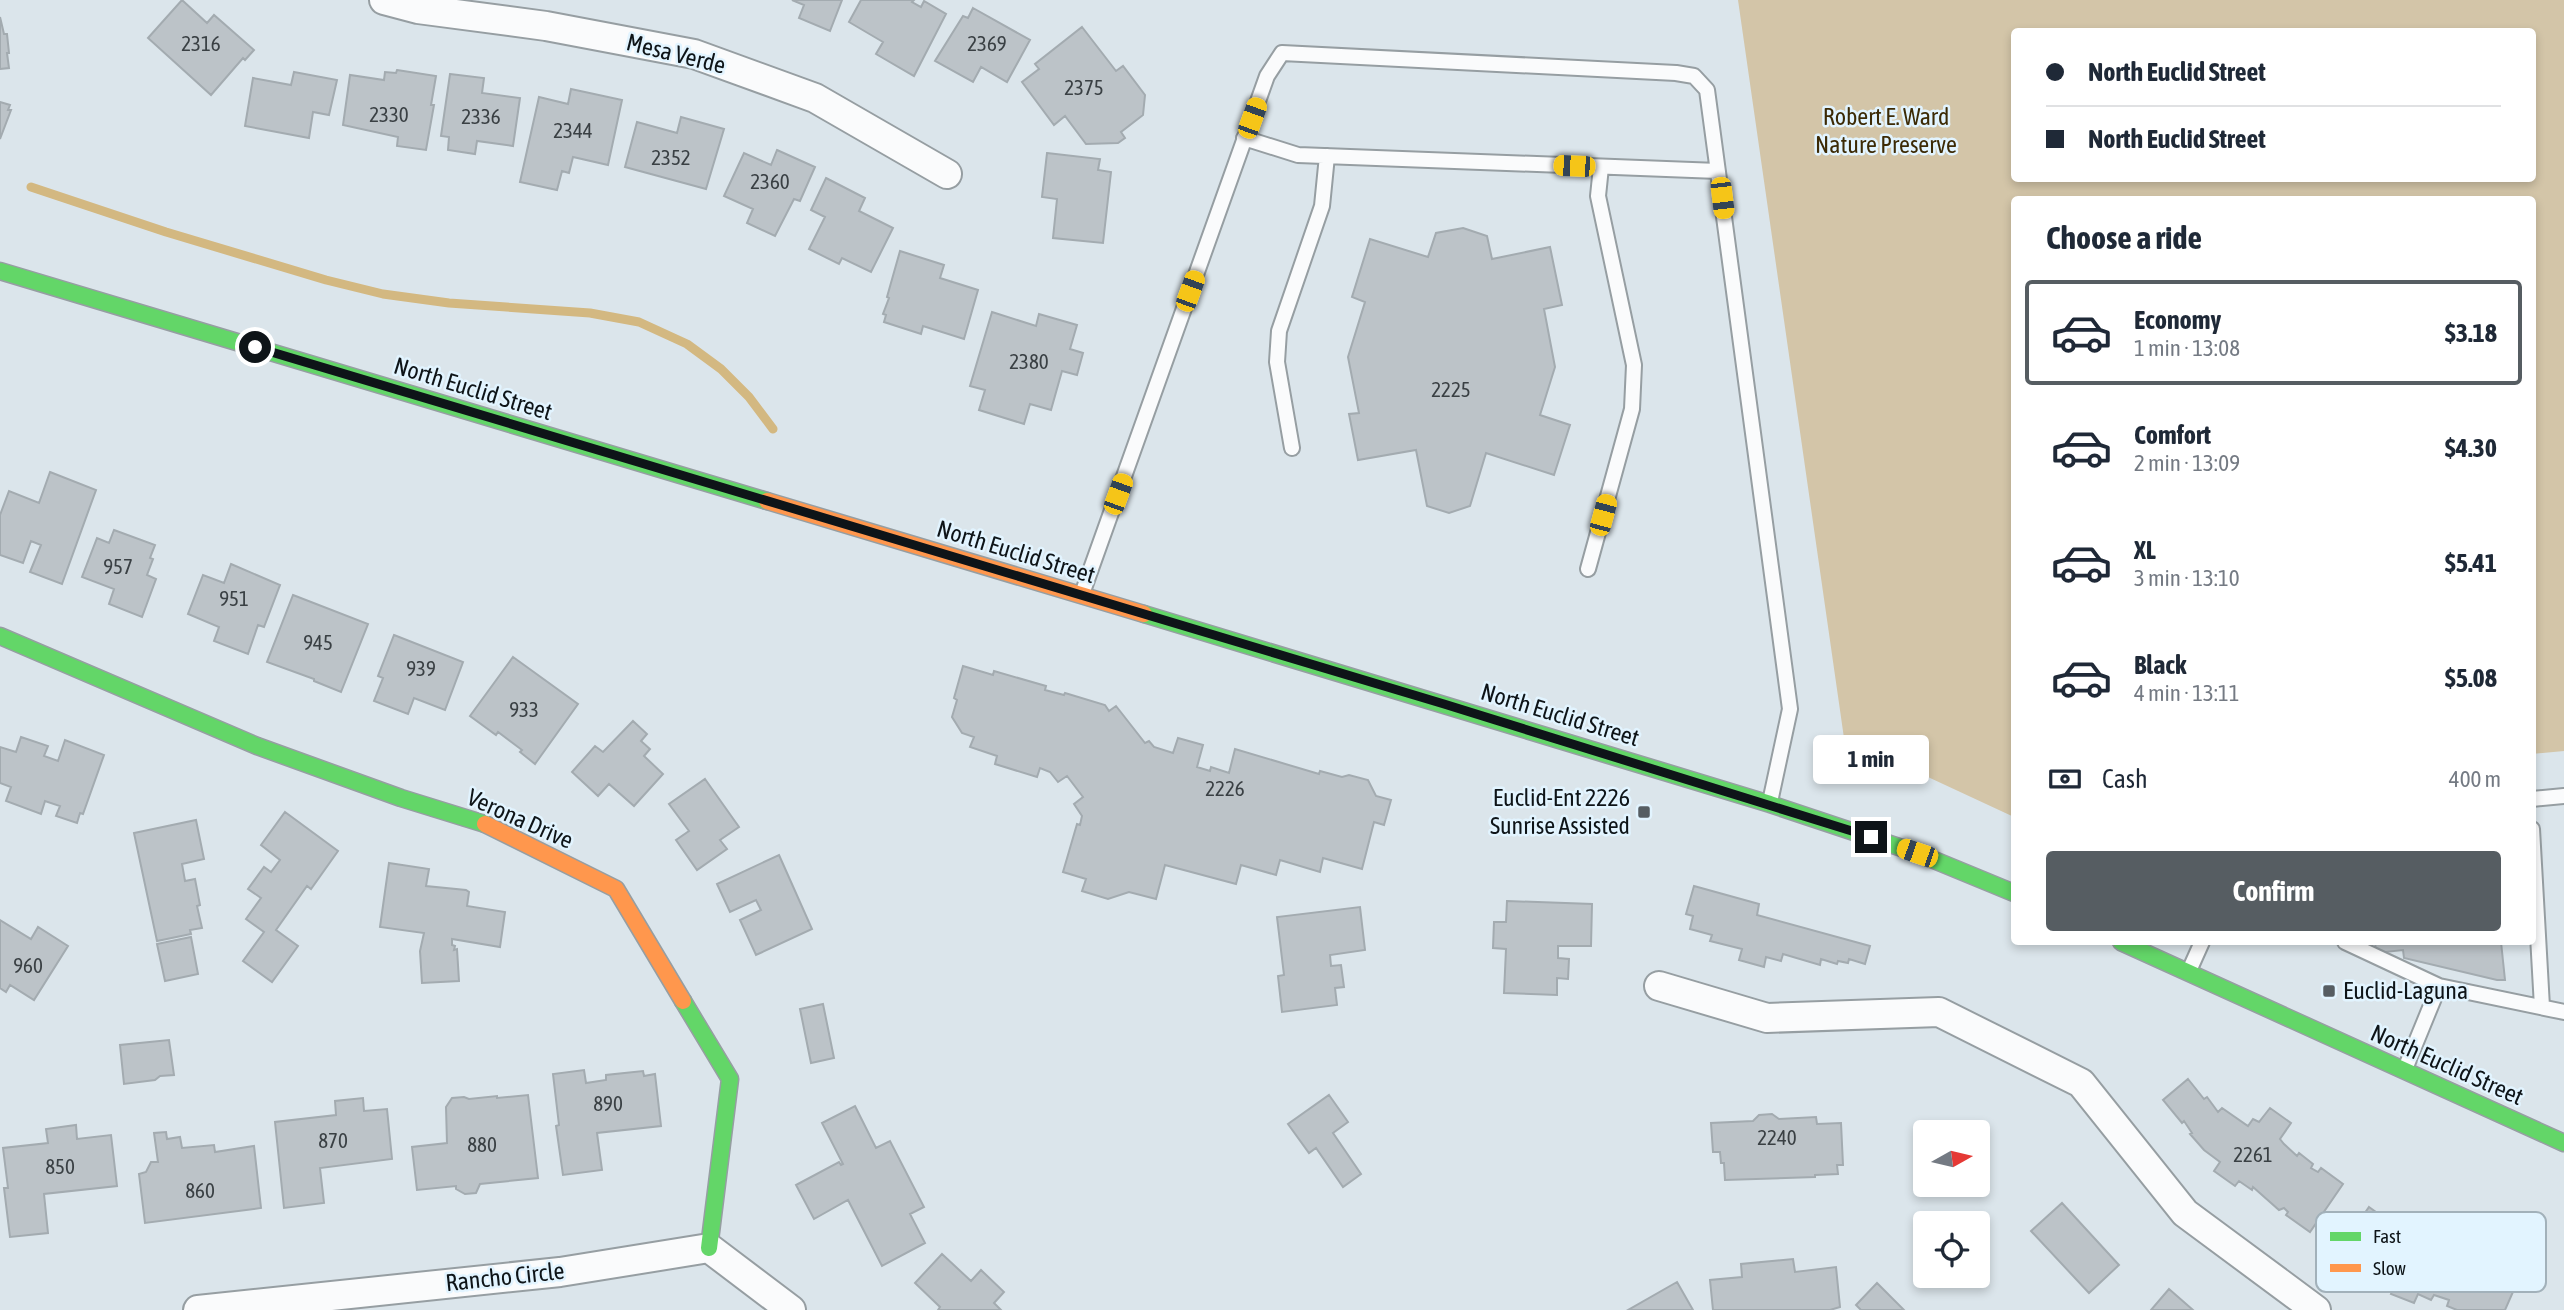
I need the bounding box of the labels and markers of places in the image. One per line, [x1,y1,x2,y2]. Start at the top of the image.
place label: Euclid-Ent 2226 Sunrise Assisted [1490,784,1630,839]
marker: Euclid-Ent 2226 Sunrise Assisted [1636,804,1652,820]
place label: Euclid-Laguna [2343,977,2468,1004]
marker: Euclid-Laguna [2321,983,2337,999]

